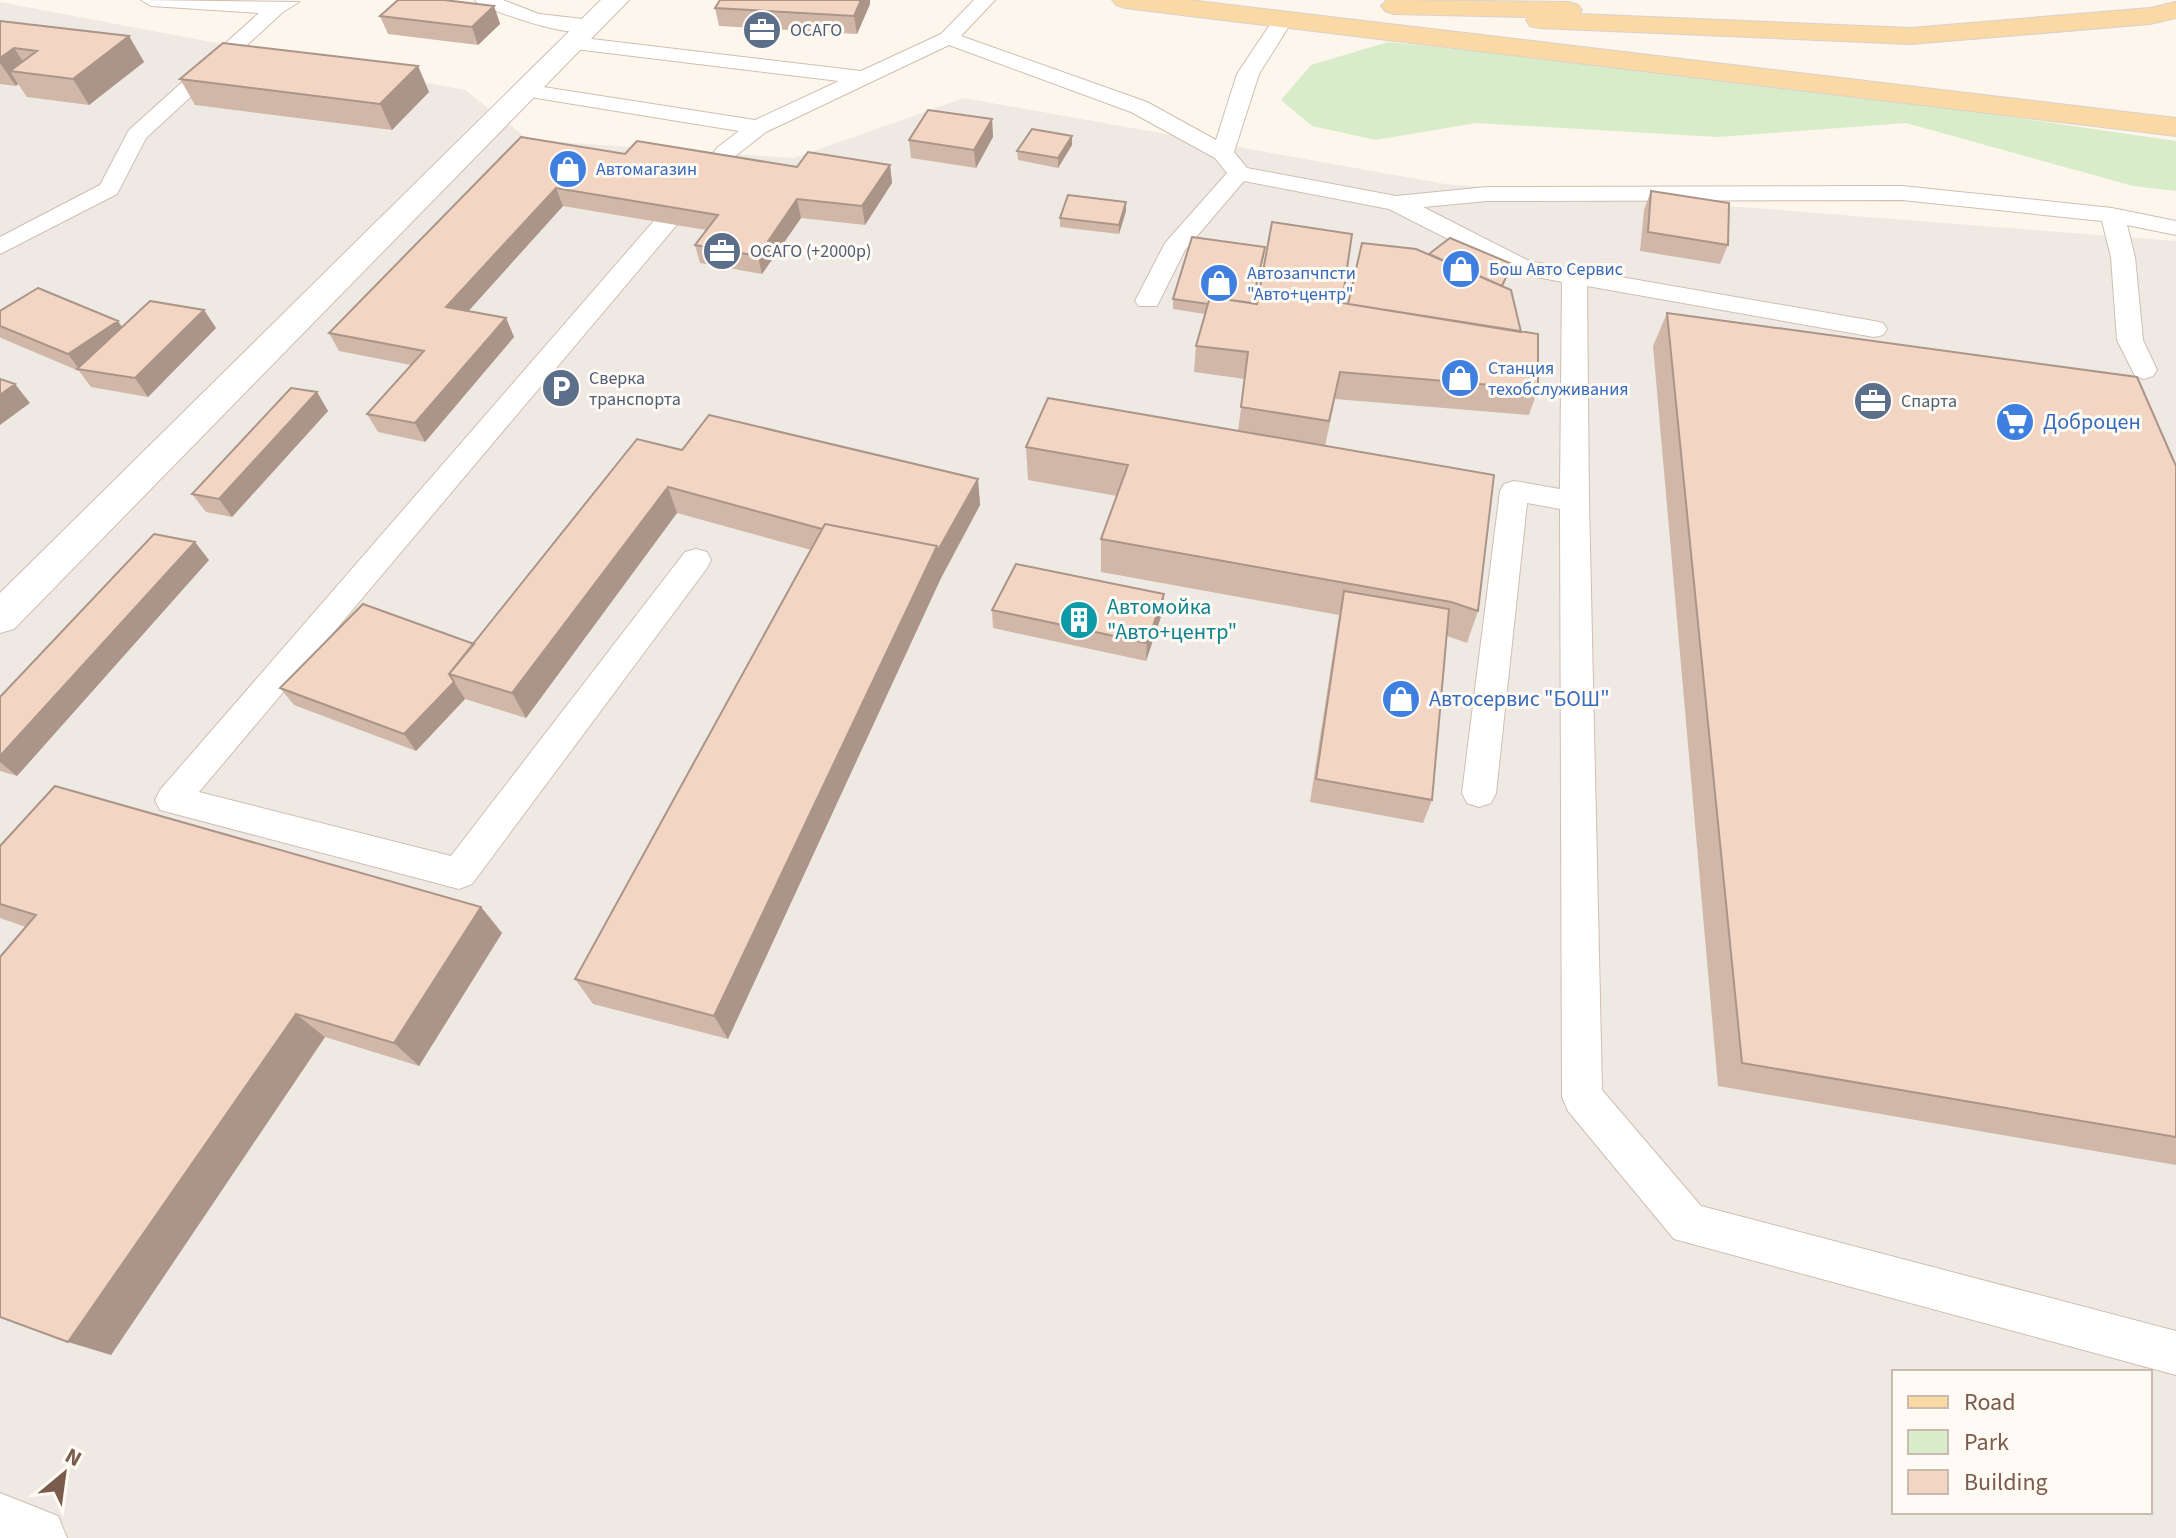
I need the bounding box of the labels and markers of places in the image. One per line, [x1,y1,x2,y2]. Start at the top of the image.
office icon: ОСАГО [741,9,783,51]
place label: ОСАГО [790,18,842,43]
shop icon: Автомагазин [547,148,589,190]
place label: Автомагазин [596,157,697,182]
office icon: ОСАГО (+2000р) [701,230,743,272]
place label: ОСАГО (+2000р) [750,239,872,264]
shop icon: Бош Авто Сервис [1440,248,1482,290]
place label: Бош Авто Сервис [1489,257,1623,282]
place label: Автозапчпсти "Авто+центр" [1247,261,1356,307]
shop icon: Автозапчпсти "Авто+центр" [1198,262,1240,304]
place label: Станция техобслуживания [1488,356,1629,402]
shop icon: Станция техобслуживания [1439,357,1481,399]
place label: Сверка транспорта [589,366,681,412]
parking icon: Сверка транспорта [540,367,582,409]
office icon: Спарта [1852,380,1894,422]
place label: Спарта [1901,389,1957,414]
supermarket icon: Доброцен [1994,401,2036,443]
place label: Доброцен [2043,406,2141,438]
place label: Автомойка "Авто+центр" [1107,591,1237,648]
building icon: Автомойка "Авто+центр" [1058,599,1100,641]
shop icon: Автосервис "БОШ" [1380,678,1422,720]
place label: Автосервис "БОШ" [1429,683,1610,715]

